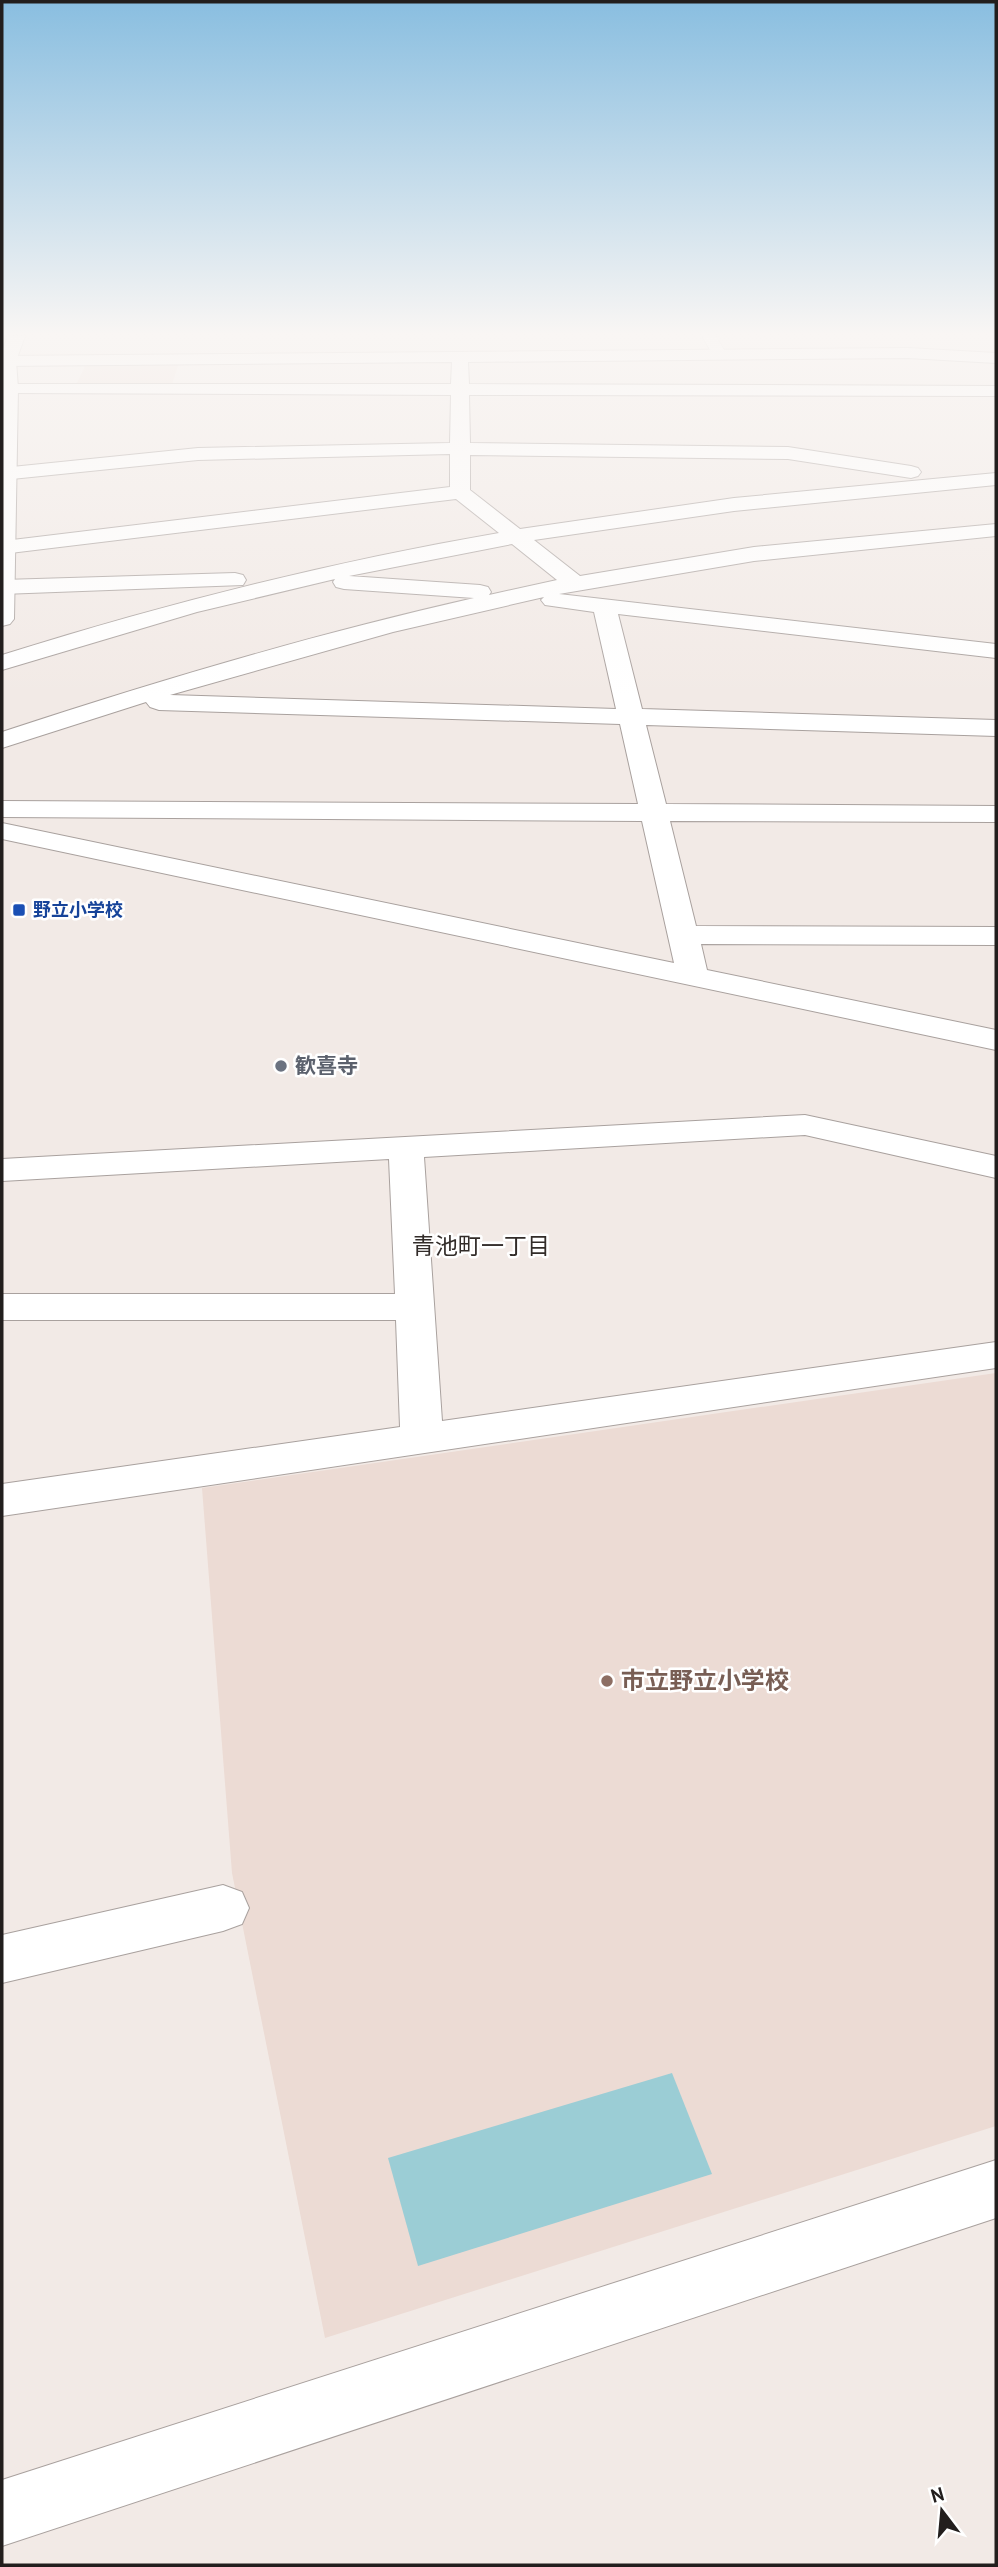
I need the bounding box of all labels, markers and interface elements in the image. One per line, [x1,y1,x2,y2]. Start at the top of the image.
place label: 野立小学校 [33,898,123,921]
marker: 野立小学校 [11,902,27,918]
place label: 歓喜寺 [295,1052,358,1079]
marker: 歓喜寺 [273,1058,289,1074]
district label: 青池町一丁目 [412,1231,550,1260]
place label: 市立野立小学校 [621,1665,789,1696]
marker: 市立野立小学校 [599,1673,615,1689]
north arrow [907,2476,977,2546]
text: N [928,2481,947,2508]

